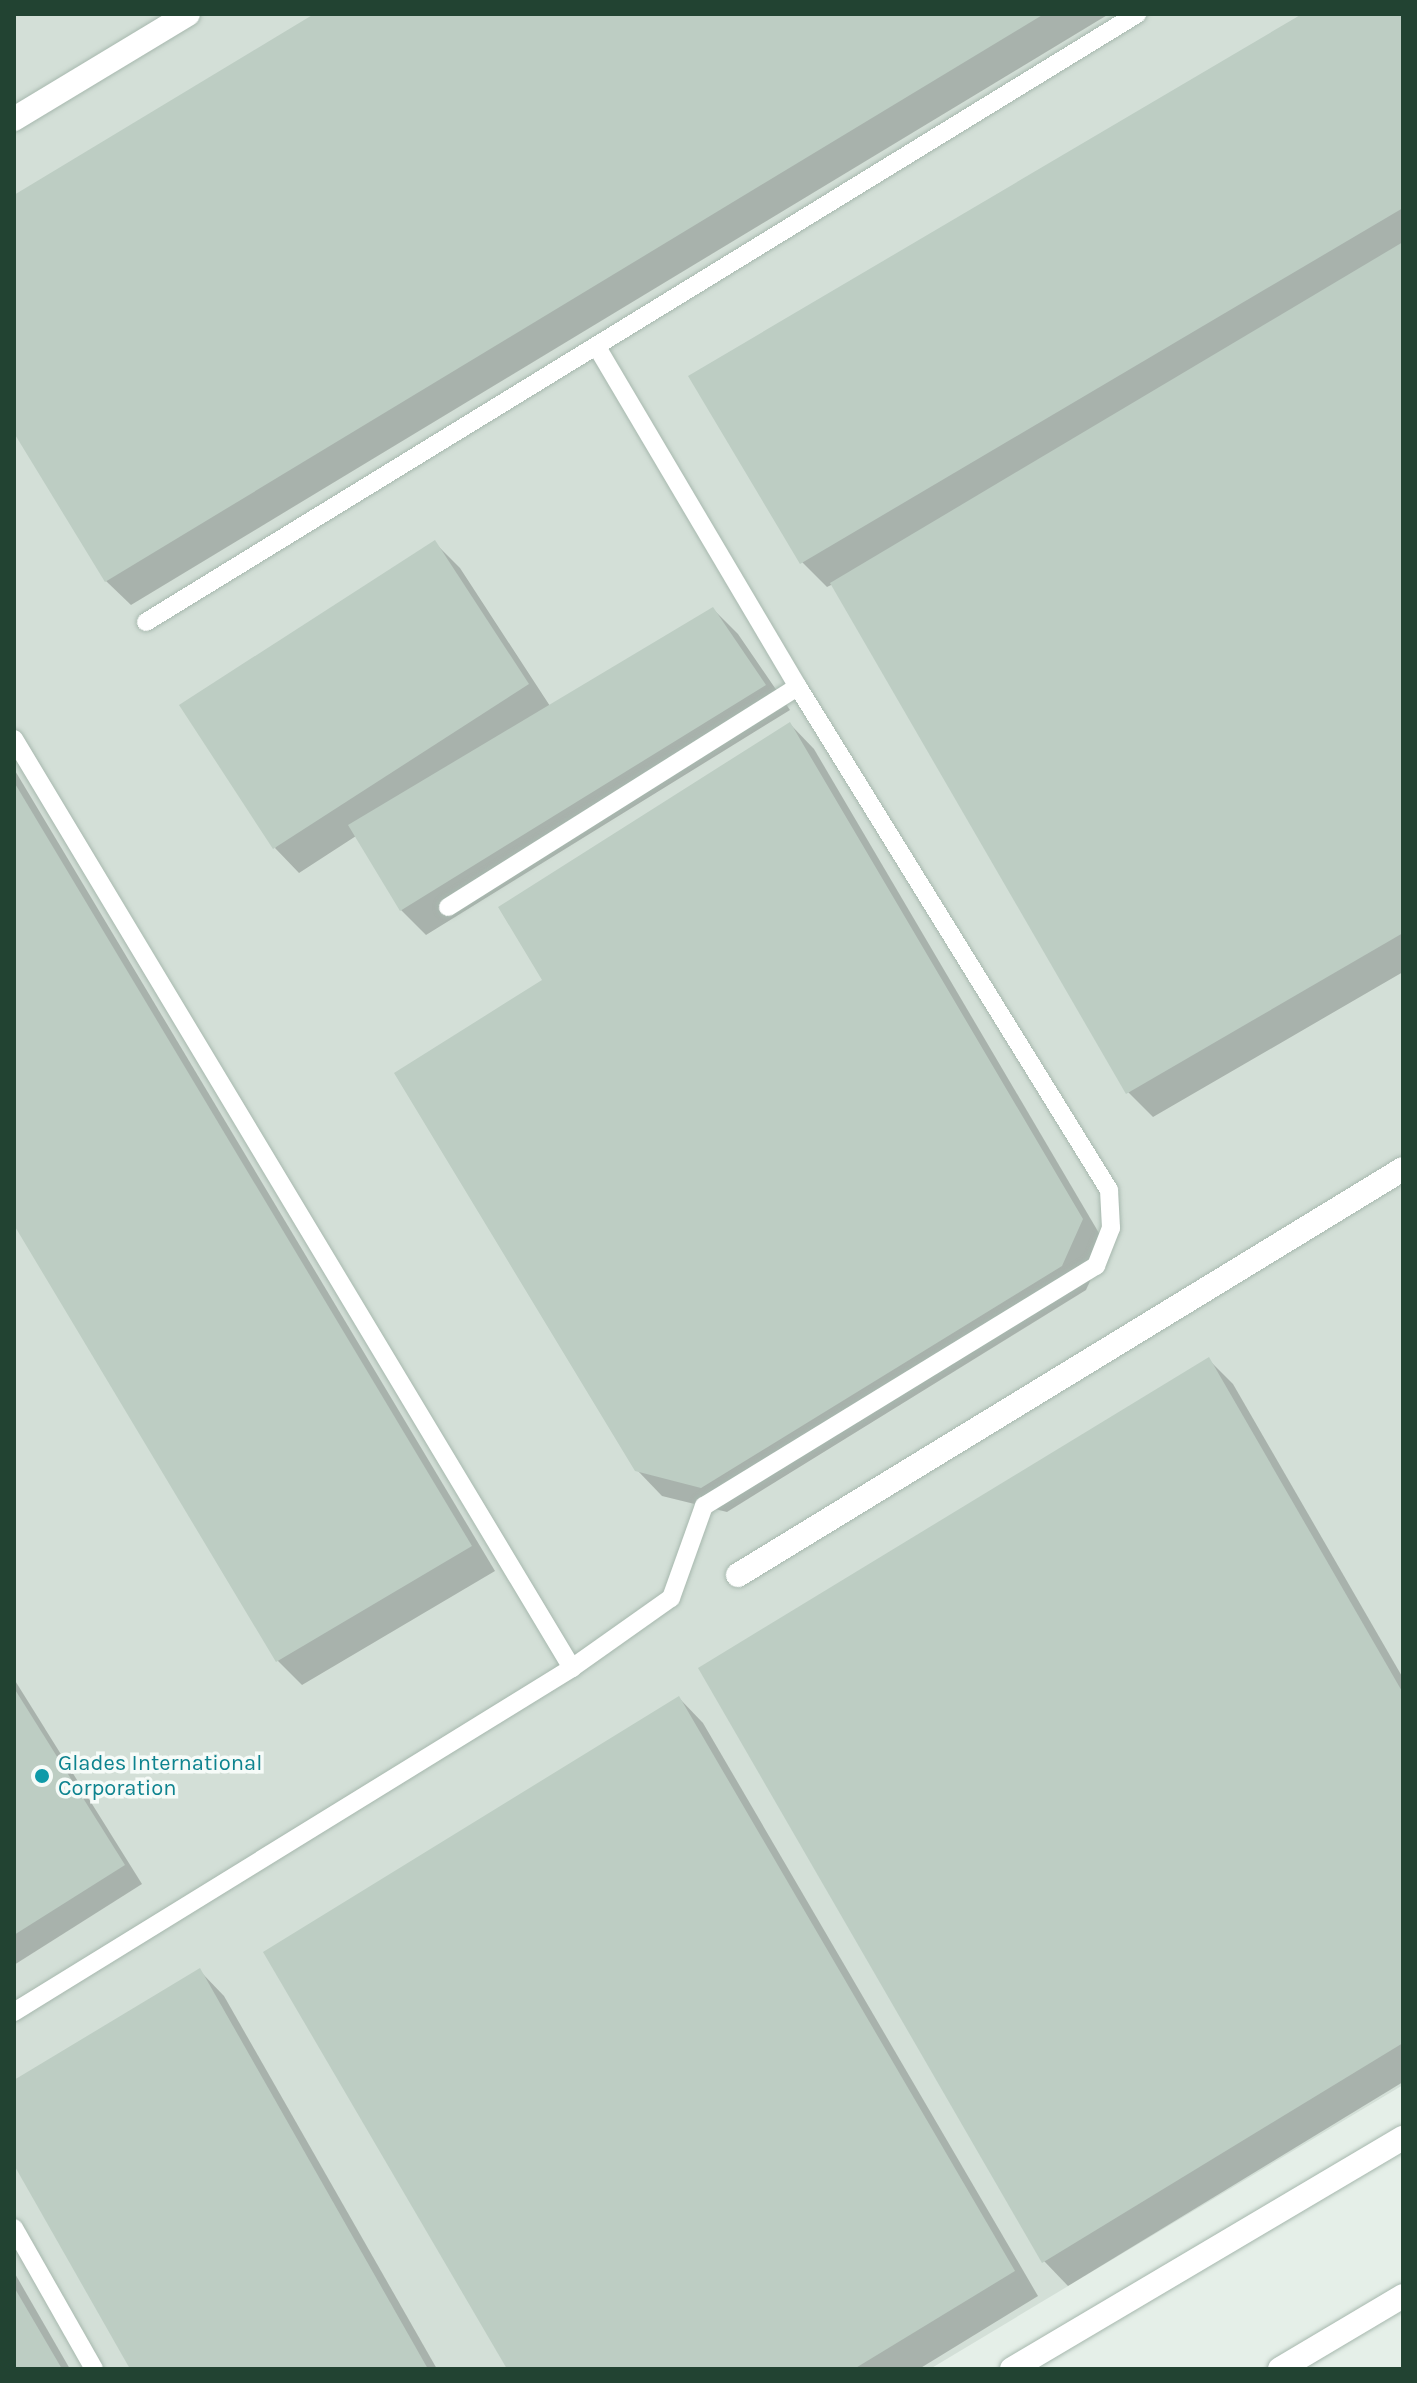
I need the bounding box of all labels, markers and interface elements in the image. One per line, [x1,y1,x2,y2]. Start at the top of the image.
place label: Glades International Corporation [58,1750,262,1802]
marker: Glades International Corporation [33,1767,51,1785]

